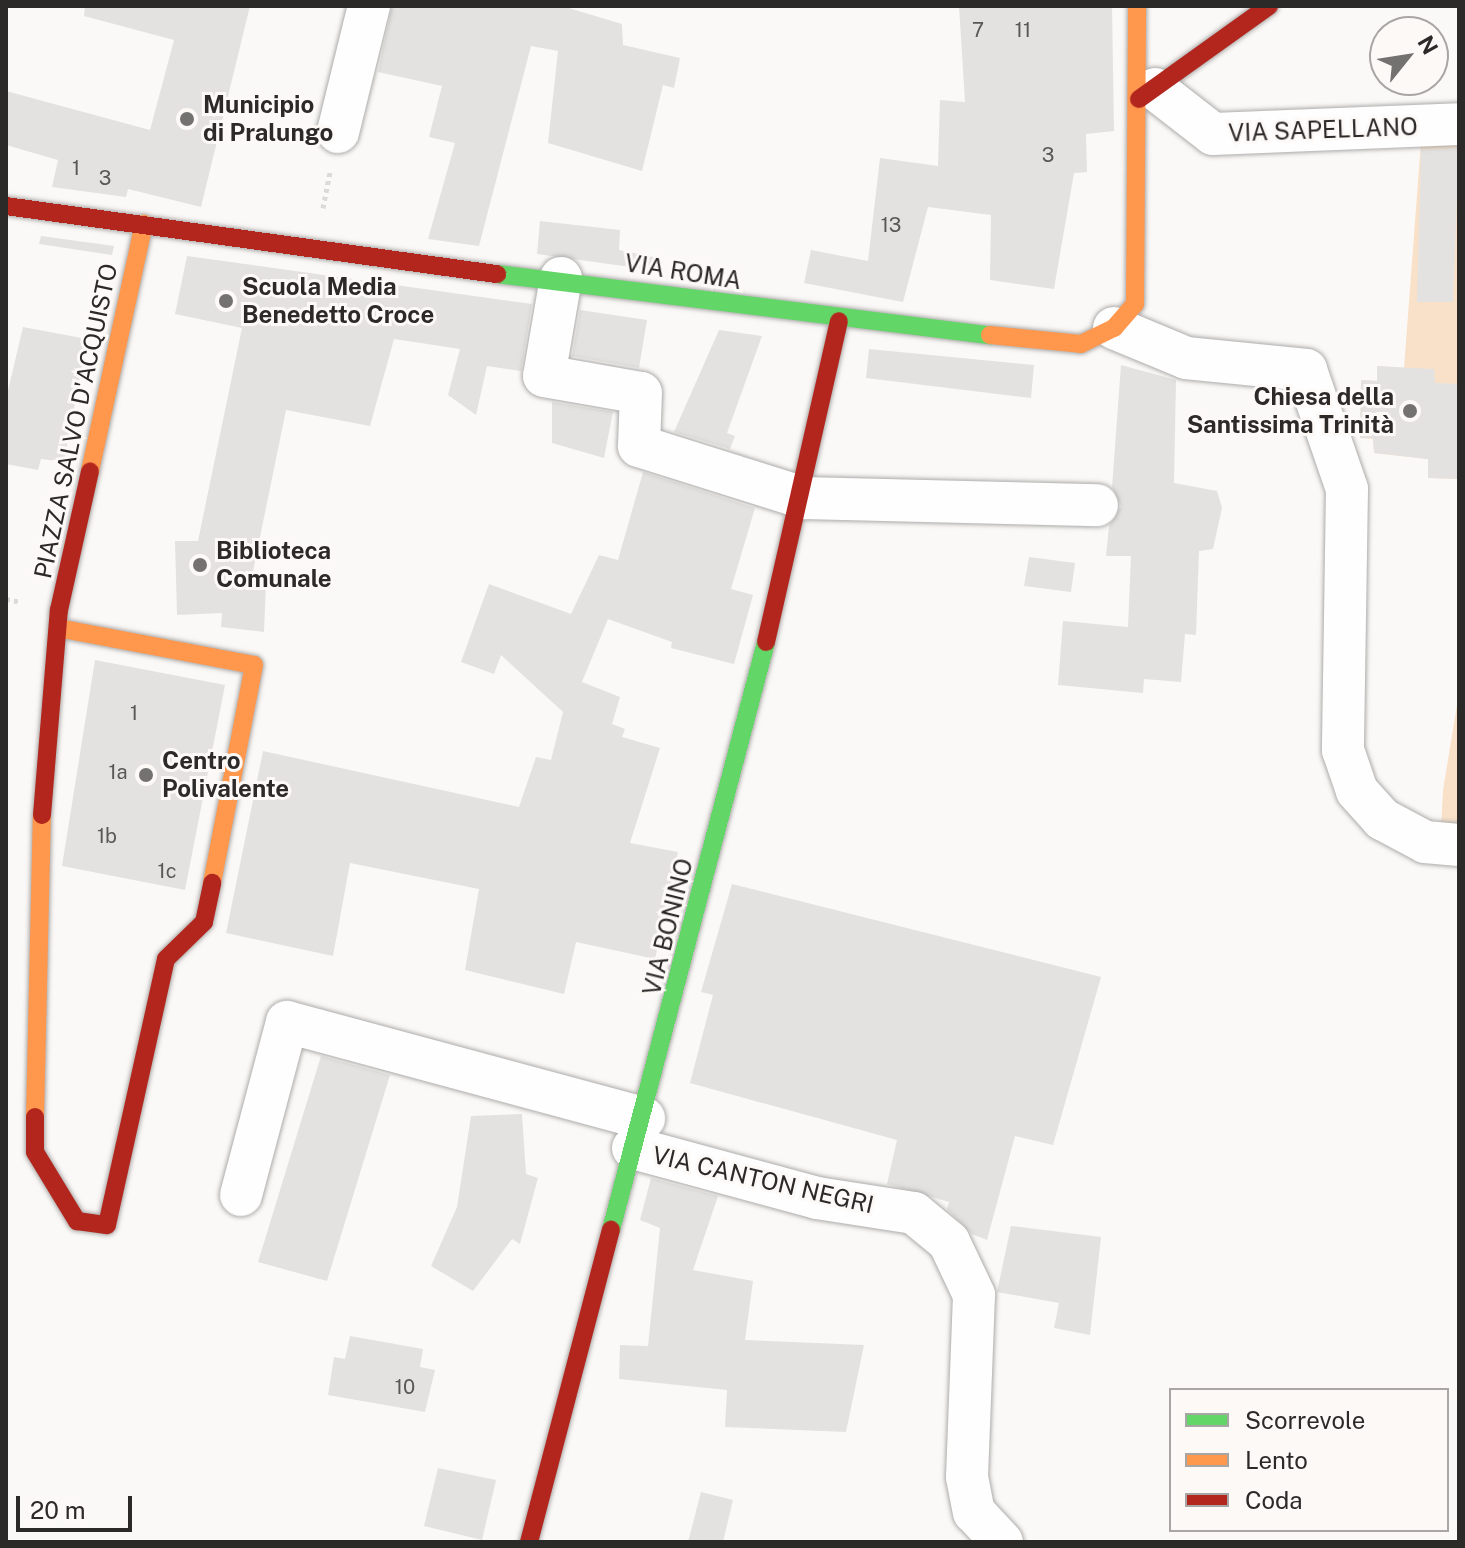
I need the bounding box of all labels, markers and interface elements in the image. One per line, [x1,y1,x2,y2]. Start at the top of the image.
north arrow [1369,16,1449,96]
house number: 7 [972,18,984,42]
house number: 11 [1015,18,1031,42]
text: N [1412,31,1444,59]
place label: Municipio di Pralungo [203,91,333,147]
marker: Municipio di Pralungo [178,110,196,128]
street label: VIA SAPELLANO [1228,112,1418,148]
house number: 3 [1042,143,1054,167]
house number: 1 [72,156,80,180]
house number: 3 [99,166,111,190]
house number: 13 [881,213,901,237]
street label: VIA ROMA [623,249,743,295]
street label: PIAZZA SALVO D'ACQUISTO [29,261,123,581]
place label: Scuola Media Benedetto Croce [242,273,434,329]
marker: Scuola Media Benedetto Croce [217,292,235,310]
place label: Chiesa della Santissima Trinità [1187,383,1394,439]
marker: Chiesa della Santissima Trinità [1401,402,1419,420]
place label: Biblioteca Comunale [216,537,332,593]
marker: Biblioteca Comunale [191,556,209,574]
house number: 1 [130,701,138,725]
place label: Centro Polivalente [162,747,289,803]
house number: 1a [108,760,128,784]
marker: Centro Polivalente [137,766,155,784]
house number: 1b [97,824,117,848]
street label: VIA BONINO [637,856,699,998]
house number: 1c [157,859,177,883]
street label: VIA CANTON NEGRI [649,1141,877,1219]
house number: 10 [395,1375,415,1399]
legend [1169,1388,1449,1532]
text: Scorrevole [1245,1406,1365,1434]
text: Lento [1245,1446,1308,1474]
scale bar [20,1480,136,1530]
text: Coda [1245,1486,1303,1514]
text: 20 m [30,1496,86,1524]

